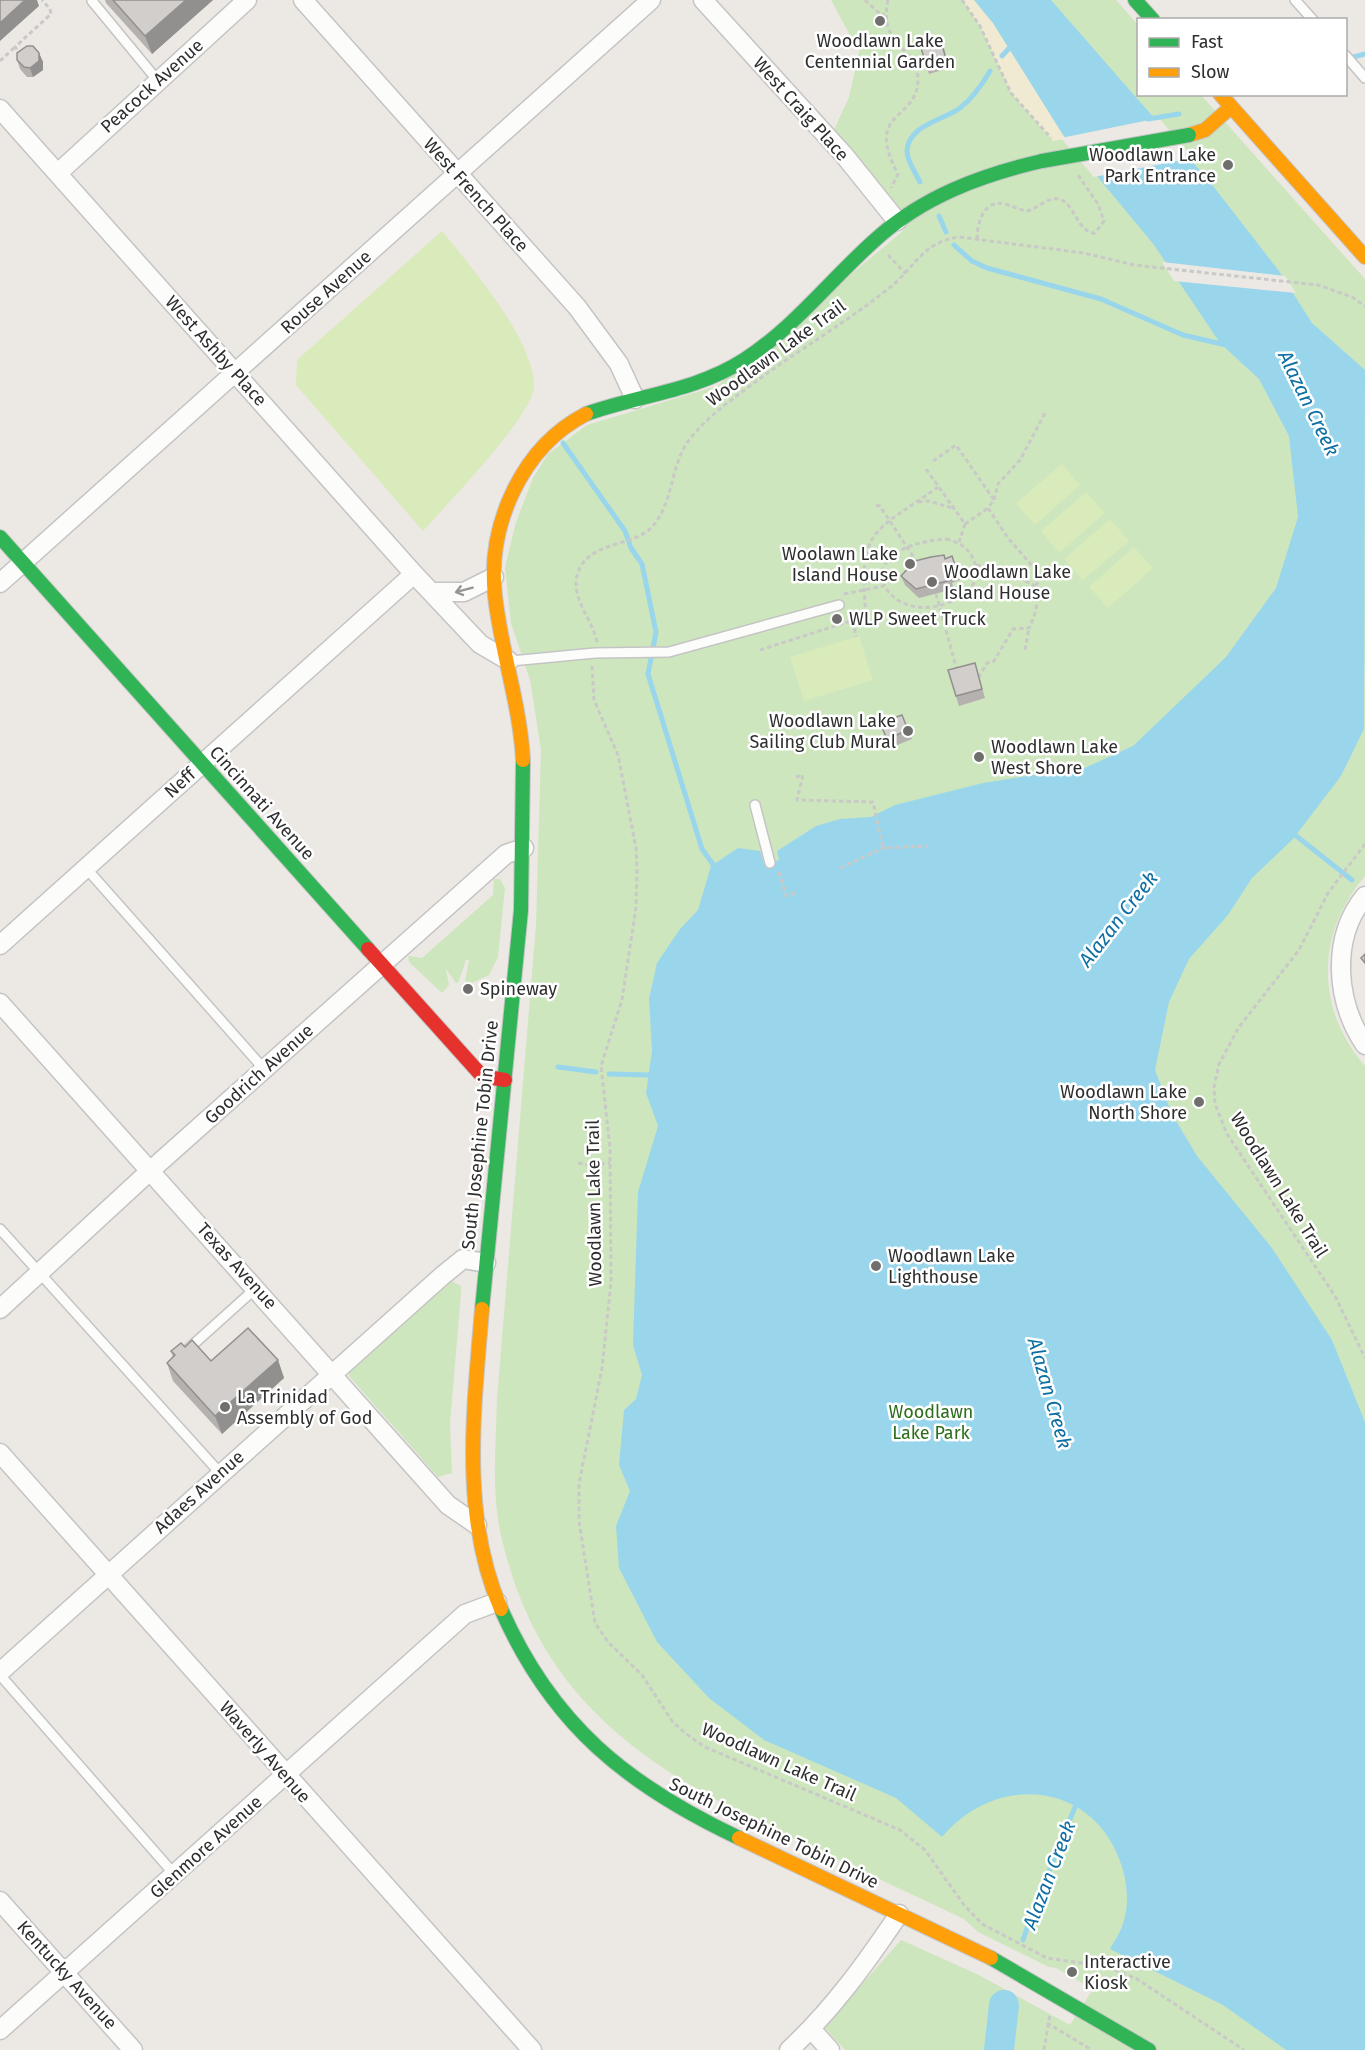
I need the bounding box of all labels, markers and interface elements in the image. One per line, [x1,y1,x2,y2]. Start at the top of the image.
marker: Woodlawn Lake Centennial Garden [873,14,887,28]
legend [1137,18,1347,96]
place label: Woodlawn Lake Centennial Garden [805,30,955,73]
text: Fast [1191,31,1224,53]
street label: Peacock Avenue [96,34,208,138]
street label: West Craig Place [748,52,854,166]
text: Slow [1191,61,1230,83]
street label: West French Place [419,133,533,257]
place label: Woodlawn Lake Park Entrance [1089,144,1216,187]
marker: Woodlawn Lake Park Entrance [1221,158,1235,172]
street label: Rouse Avenue [276,246,376,338]
street label: West Ashby Place [161,291,271,411]
street label: Woodlawn Lake Trail [702,295,850,411]
water label: Alazan Creek [1273,345,1345,460]
place label: Woolawn Lake Island House [782,543,898,586]
marker: Woolawn Lake Island House [903,557,917,571]
place label: Woodlawn Lake Island House [944,561,1071,604]
marker: Woodlawn Lake Island House [925,575,939,589]
one-way arrow [455,585,474,597]
place label: WLP Sweet Truck [849,608,986,630]
marker: WLP Sweet Truck [830,612,844,626]
place label: Woodlawn Lake Sailing Club Mural [749,710,896,753]
marker: Woodlawn Lake Sailing Club Mural [901,724,915,738]
place label: Woodlawn Lake West Shore [991,736,1118,779]
street label: Cincinnati Avenue [205,741,319,865]
marker: Woodlawn Lake West Shore [972,750,986,764]
street label: Neff [160,762,202,803]
water label: Alazan Creek [1073,866,1163,972]
place label: Spineway [480,978,557,1000]
marker: Spineway [461,982,475,996]
street label: Goodrich Avenue [200,1019,318,1129]
street label: South Josephine Tobin Drive [457,1019,503,1251]
place label: Woodlawn Lake North Shore [1060,1081,1187,1124]
marker: Woodlawn Lake North Shore [1192,1095,1206,1109]
street label: Woodlawn Lake Trail [1225,1108,1333,1262]
street label: Woodlawn Lake Trail [582,1119,606,1287]
street label: Texas Avenue [192,1218,282,1314]
place label: Woodlawn Lake Lighthouse [888,1245,1015,1288]
marker: Woodlawn Lake Lighthouse [869,1259,883,1273]
water label: Alazan Creek [1022,1334,1077,1451]
place label: La Trinidad Assembly of God [237,1386,373,1429]
marker: La Trinidad Assembly of God [218,1400,232,1414]
park label: Woodlawn Lake Park [889,1401,973,1444]
street label: Adaes Avenue [149,1446,249,1538]
street label: Waverly Avenue [215,1697,315,1807]
street label: Woodlawn Lake Trail [698,1718,860,1806]
street label: South Josephine Tobin Drive [666,1773,882,1893]
street label: Glenmore Avenue [145,1791,267,1903]
water label: Alazan Creek [1017,1817,1081,1934]
street label: Kentucky Avenue [12,1916,122,2034]
place label: Interactive Kiosk [1084,1951,1171,1994]
marker: Interactive Kiosk [1065,1965,1079,1979]

